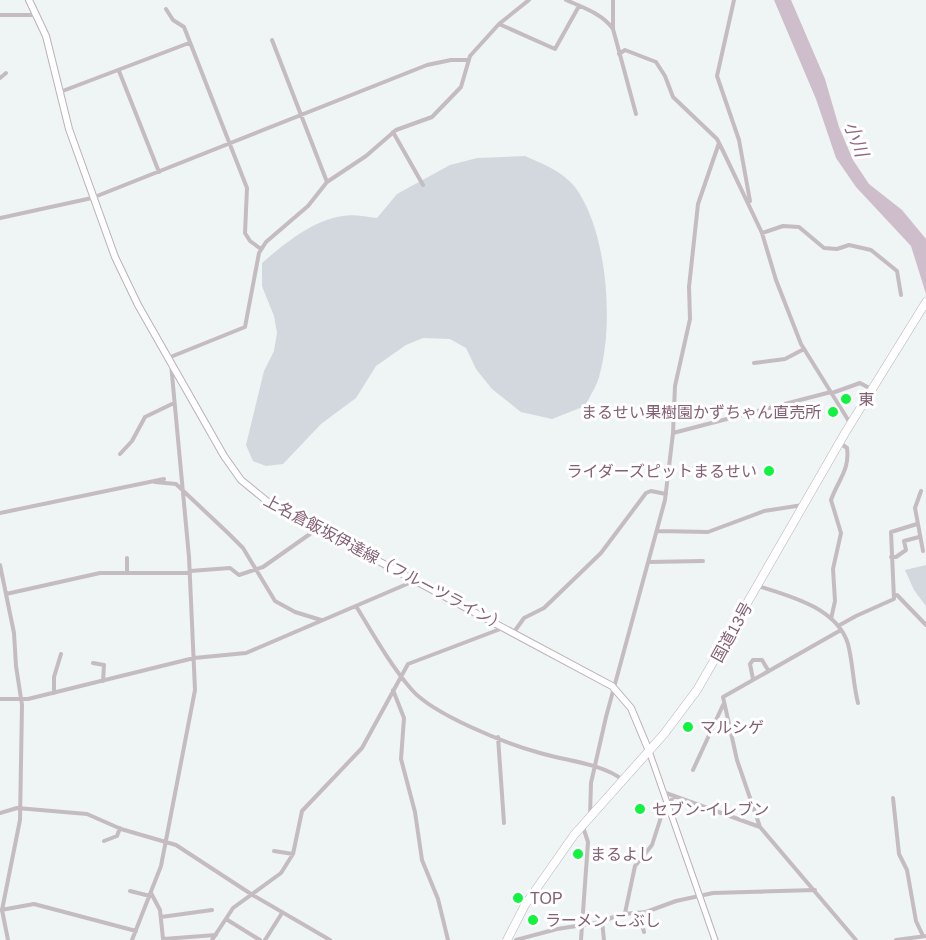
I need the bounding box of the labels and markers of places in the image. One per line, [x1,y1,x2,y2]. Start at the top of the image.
place label: 東 [858,391,874,408]
marker: 東 [839,392,853,406]
place label: まるせい果樹園かずちゃん直売所 [581,404,821,421]
marker: まるせい果樹園かずちゃん直売所 [826,405,840,419]
place label: ライダーズピットまるせい [566,463,757,480]
marker: ライダーズピットまるせい [762,464,776,478]
place label: マルシゲ [700,719,764,736]
marker: マルシゲ [681,720,695,734]
place label: セブン-イレブン [652,801,769,818]
marker: セブン-イレブン [633,802,647,816]
place label: まるよし [590,846,654,863]
marker: まるよし [571,847,585,861]
place label: TOP [530,890,563,907]
marker: TOP [511,891,525,905]
place label: ラーメン こぶし [545,912,661,929]
marker: ラーメン こぶし [526,913,540,927]

